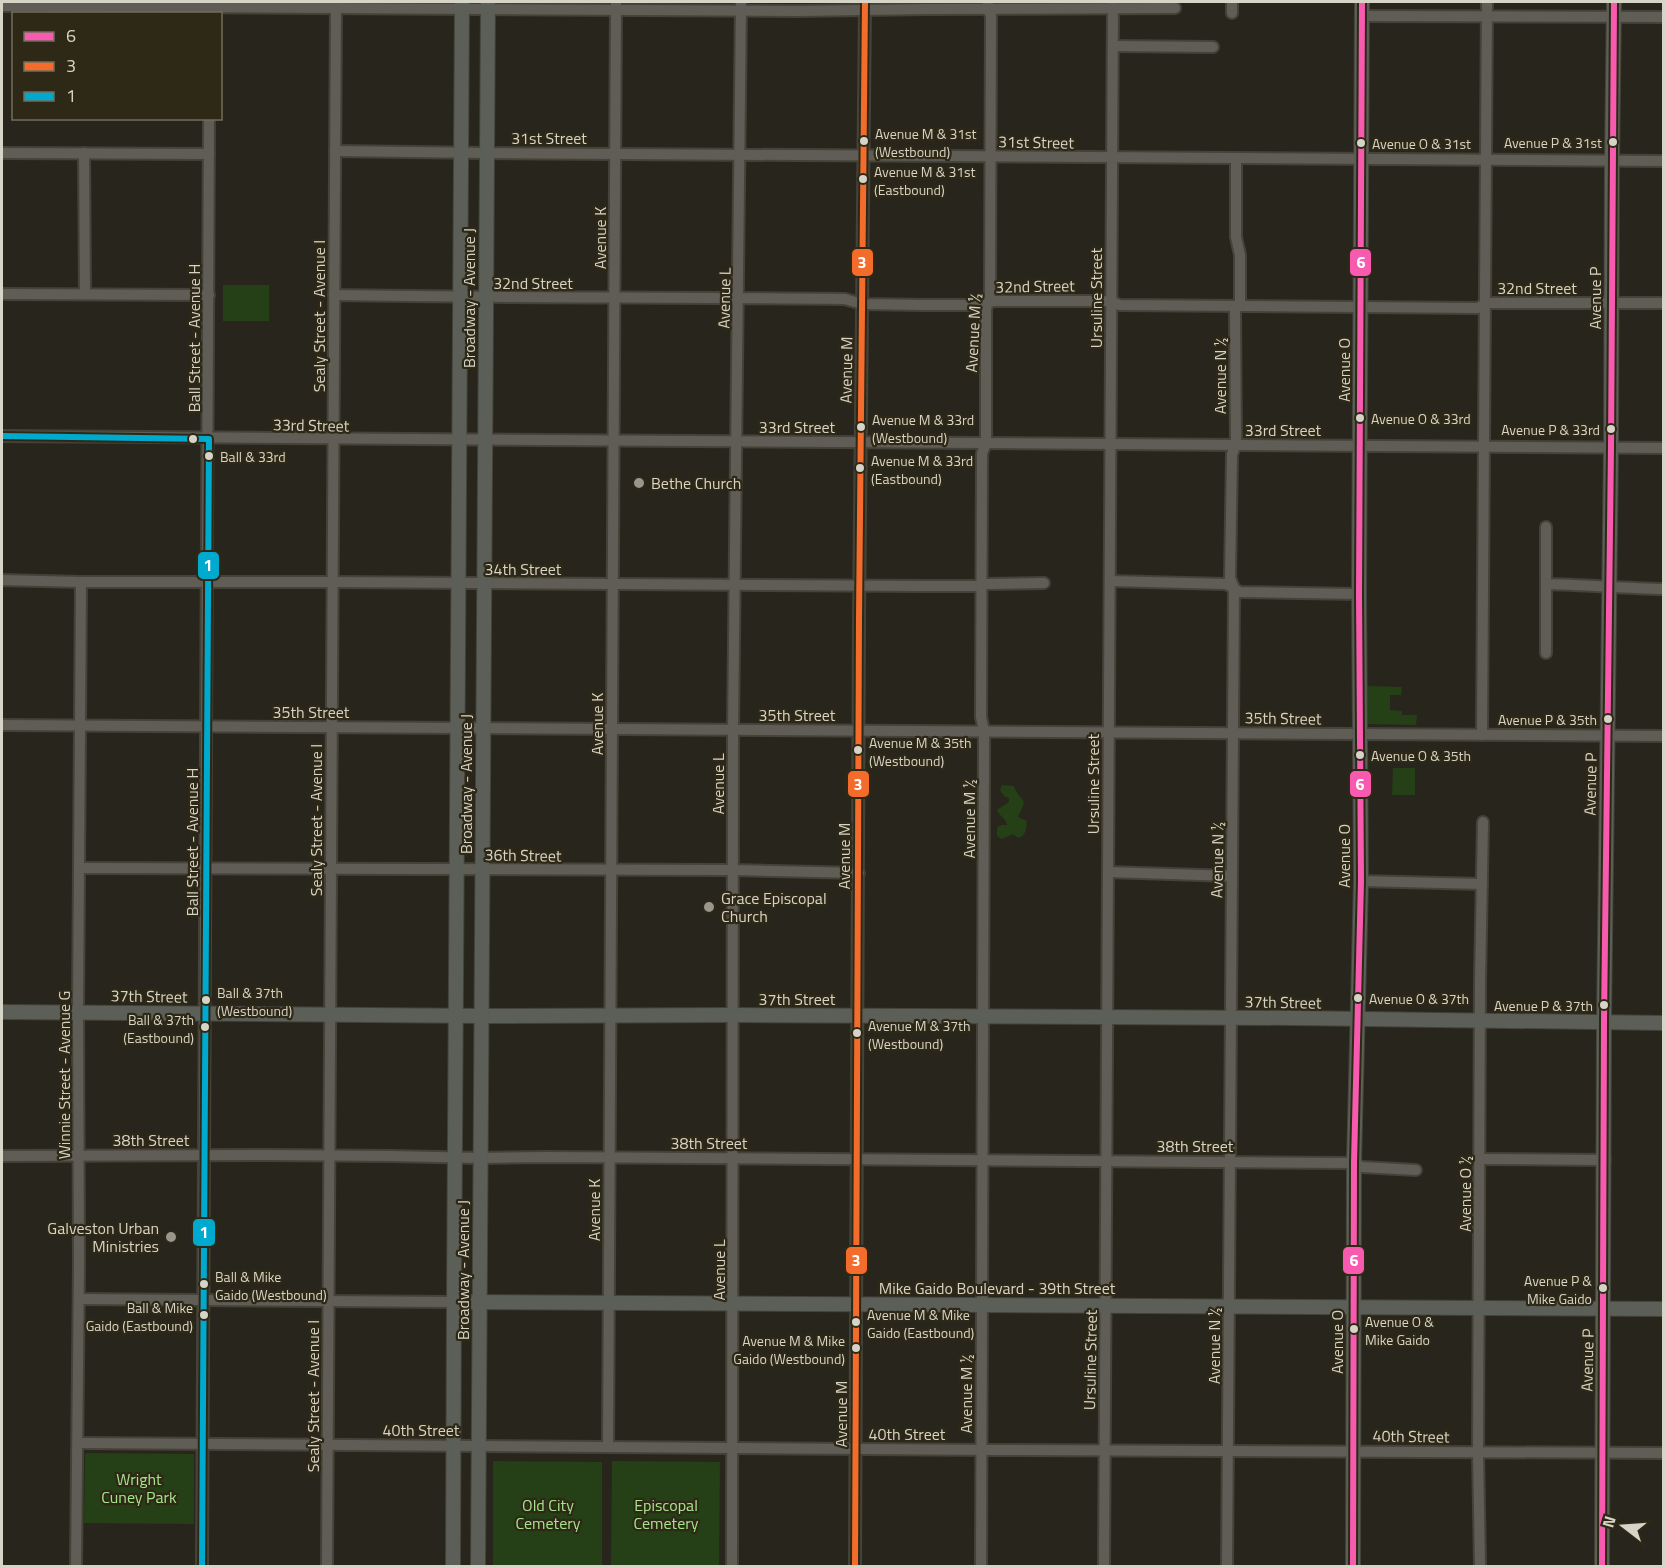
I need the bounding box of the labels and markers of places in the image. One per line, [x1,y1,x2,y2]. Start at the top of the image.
place label: Avenue M & 31st (Westbound) [875,123,977,162]
place label: Avenue P & 31st [1504,132,1602,153]
place label: Avenue O & 31st [1372,133,1471,154]
marker: Avenue M & 31st (Westbound) [858,135,870,147]
marker: Avenue P & 31st [1607,136,1619,148]
marker: Avenue O & 31st [1355,137,1367,149]
place label: Avenue M & 31st (Eastbound) [874,161,976,200]
marker: Avenue M & 31st (Eastbound) [857,173,869,185]
place label: Avenue O & 33rd [1371,408,1471,429]
place label: Avenue M & 33rd (Westbound) [872,409,974,448]
marker: Avenue O & 33rd [1354,412,1366,424]
place label: Avenue P & 33rd [1501,419,1600,440]
marker: Avenue M & 33rd (Westbound) [855,421,867,433]
marker: Avenue P & 33rd [1605,423,1617,435]
unlabelled marker [187,433,199,445]
place label: Ball & 33rd [220,446,286,467]
marker: Ball & 33rd [203,450,215,462]
place label: Avenue M & 33rd (Eastbound) [871,450,973,489]
marker: Avenue M & 33rd (Eastbound) [854,462,866,474]
place label: Bethe Church [651,471,741,495]
marker: Bethe Church [632,476,646,490]
place label: Avenue P & 35th [1498,709,1597,730]
marker: Avenue P & 35th [1602,713,1614,725]
place label: Avenue M & 35th (Westbound) [869,732,972,771]
marker: Avenue M & 35th (Westbound) [852,744,864,756]
place label: Avenue O & 35th [1371,745,1471,766]
marker: Avenue O & 35th [1354,749,1366,761]
place label: Grace Episcopal Church [721,886,827,928]
marker: Grace Episcopal Church [702,900,716,914]
place label: Ball & 37th (Westbound) [217,982,292,1021]
place label: Avenue O & 37th [1369,988,1469,1009]
marker: Avenue O & 37th [1352,992,1364,1004]
marker: Ball & 37th (Westbound) [200,994,212,1006]
place label: Avenue P & 37th [1494,995,1593,1016]
marker: Avenue P & 37th [1598,999,1610,1011]
place label: Ball & 37th (Eastbound) [123,1009,194,1048]
place label: Avenue M & 37th (Westbound) [868,1015,971,1054]
marker: Ball & 37th (Eastbound) [199,1021,211,1033]
marker: Avenue M & 37th (Westbound) [851,1027,863,1039]
place label: Galveston Urban Ministries [47,1216,159,1258]
marker: Galveston Urban Ministries [164,1230,178,1244]
place label: Ball & Mike Gaido (Westbound) [215,1266,327,1305]
place label: Avenue P & Mike Gaido [1524,1270,1592,1309]
marker: Ball & Mike Gaido (Westbound) [198,1278,210,1290]
marker: Avenue P & Mike Gaido [1597,1282,1609,1294]
place label: Ball & Mike Gaido (Eastbound) [86,1297,193,1336]
place label: Avenue M & Mike Gaido (Eastbound) [867,1304,974,1343]
marker: Ball & Mike Gaido (Eastbound) [198,1309,210,1321]
place label: Avenue O & Mike Gaido [1365,1311,1434,1350]
marker: Avenue M & Mike Gaido (Eastbound) [850,1316,862,1328]
marker: Avenue O & Mike Gaido [1348,1323,1360,1335]
place label: Avenue M & Mike Gaido (Westbound) [733,1330,845,1369]
marker: Avenue M & Mike Gaido (Westbound) [850,1342,862,1354]

